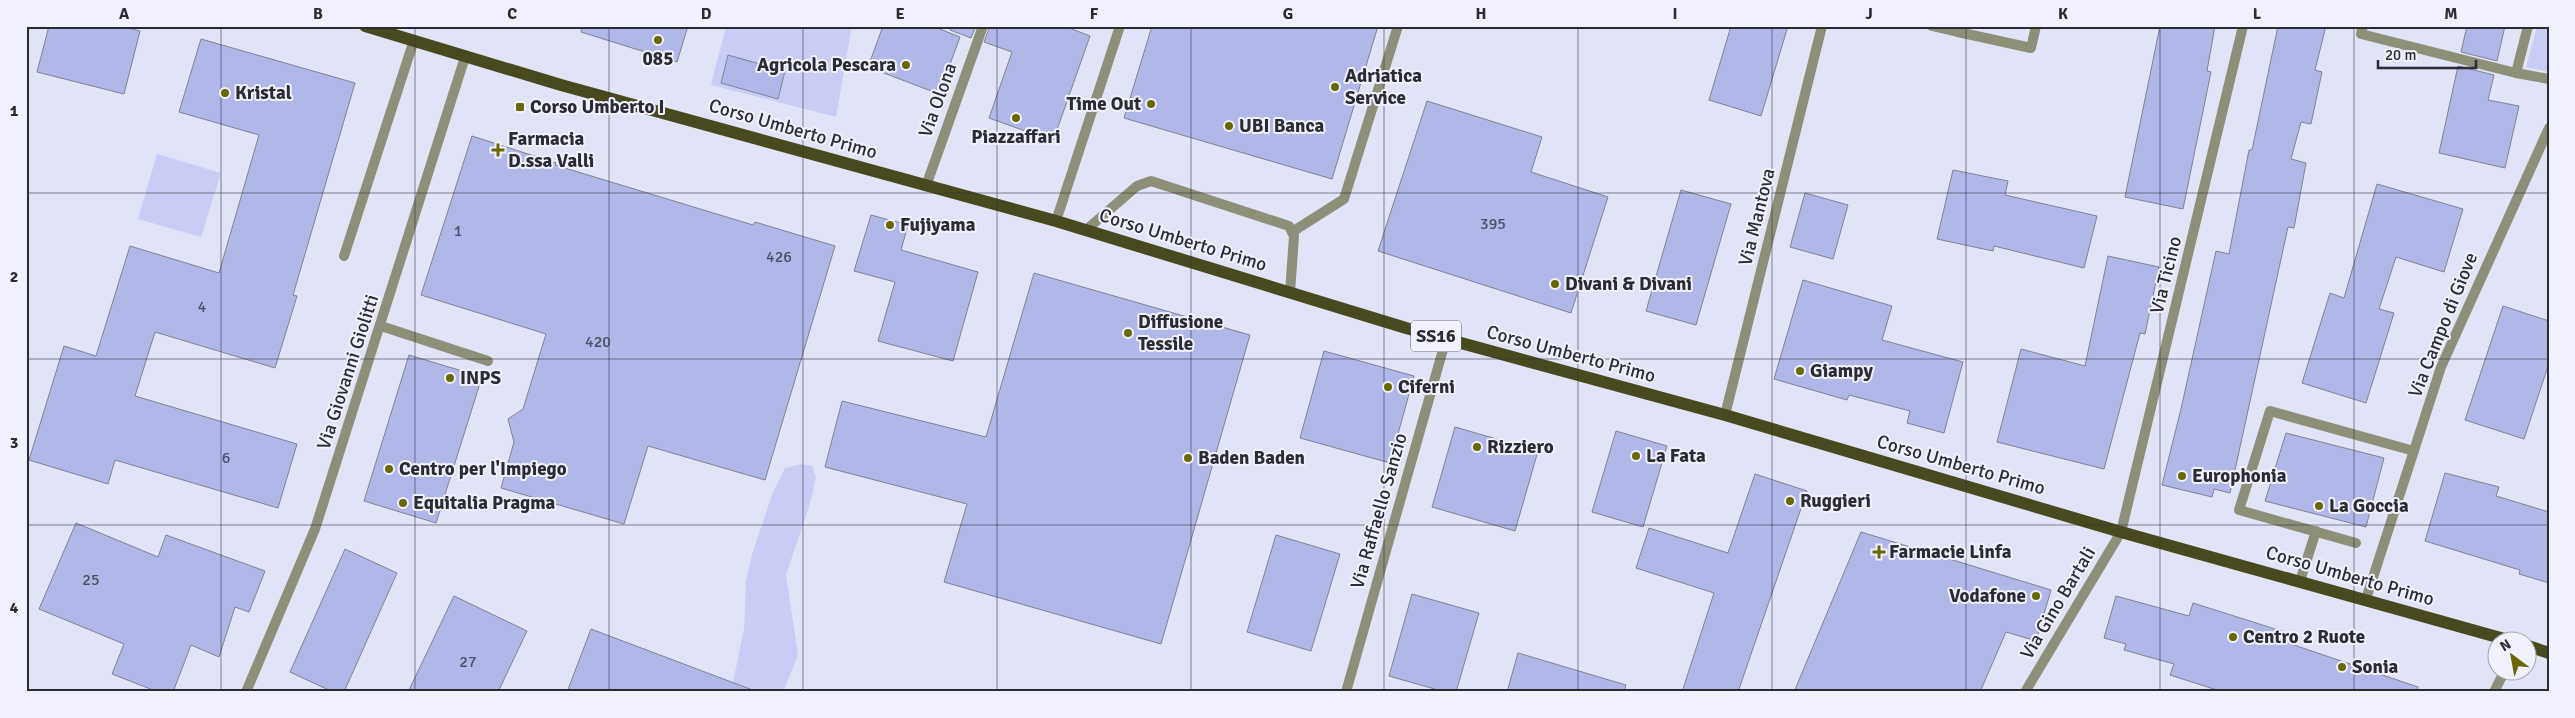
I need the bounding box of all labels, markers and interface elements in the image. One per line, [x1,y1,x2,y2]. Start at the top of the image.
text: A [119,4,130,24]
text: B [313,4,323,24]
text: C [507,4,517,24]
text: D [701,4,712,24]
text: E [895,4,905,24]
text: F [1090,4,1099,24]
text: G [1283,4,1293,24]
text: H [1476,4,1486,24]
text: I [1672,4,1678,24]
text: J [1865,4,1873,24]
text: K [2058,4,2068,24]
text: L [2253,4,2262,24]
text: M [2444,4,2458,24]
marker: 085 [652,34,664,46]
scale bar [2378,38,2475,70]
text: 20 m [2385,46,2416,64]
place label: 085 [643,47,673,71]
place label: Agricola Pescara [757,53,896,77]
marker: Agricola Pescara [900,59,912,71]
street label: Via Olona [913,59,963,141]
place label: Adriatica Service [1345,64,1422,110]
place label: Kristal [235,81,292,105]
marker: Adriatica Service [1329,81,1341,93]
marker: Kristal [219,87,231,99]
place label: Time Out [1066,92,1141,116]
street label: Corso Umberto Primo [706,94,880,165]
place label: Corso Umberto I [530,95,665,119]
marker: Time Out [1145,98,1157,110]
text: 1 [10,101,19,121]
marker: Corso Umberto I [514,101,526,113]
marker: Piazzaffari [1010,112,1022,124]
place label: UBI Banca [1239,114,1324,138]
marker: UBI Banca [1223,120,1235,132]
place label: Piazzaffari [971,125,1061,149]
place label: Farmacia D.ssa Valli [508,127,594,173]
marker: Farmacia D.ssa Valli [492,144,504,156]
street label: Via Mantova [1733,166,1781,268]
street label: Corso Umberto Primo [1096,203,1270,277]
place label: Fujiyama [900,213,976,237]
house number: 395 [1480,214,1506,234]
marker: Fujiyama [884,219,896,231]
house number: 1 [454,221,462,241]
street label: Via Ticino [2145,234,2187,316]
house number: 426 [766,247,792,267]
street label: Via Campo di Giove [2403,249,2483,401]
text: 2 [10,267,18,287]
place label: Divani & Divani [1565,272,1692,296]
marker: Divani & Divani [1549,278,1561,290]
street label: Via Giovanni Giolitti [312,291,384,453]
house number: 4 [198,297,207,317]
place label: Diffusione Tessile [1138,310,1223,356]
street label: Corso Umberto Primo [1484,320,1658,388]
road number: SS16 [1411,321,1461,352]
marker: Diffusione Tessile [1122,327,1134,339]
house number: 420 [585,332,611,352]
place label: Giampy [1810,359,1873,383]
marker: Giampy [1794,365,1806,377]
place label: INPS [460,366,501,390]
marker: INPS [444,372,456,384]
place label: Ciferni [1398,375,1455,399]
marker: Ciferni [1382,381,1394,393]
street label: Via Raffaello Sanzio [1345,430,1413,592]
street label: Corso Umberto Primo [1874,430,2048,501]
text: 3 [10,433,18,453]
place label: Rizziero [1487,435,1554,459]
marker: Rizziero [1471,441,1483,453]
place label: La Fata [1646,444,1706,468]
place label: Baden Baden [1198,446,1305,470]
house number: 6 [222,448,230,468]
marker: La Fata [1630,450,1642,462]
marker: Baden Baden [1182,452,1194,464]
place label: Centro per l'Impiego [399,457,567,481]
marker: Centro per l'Impiego [383,463,395,475]
place label: Europhonia [2192,464,2287,488]
marker: Europhonia [2176,470,2188,482]
place label: Ruggieri [1800,489,1871,513]
place label: Equitalia Pragma [413,491,556,515]
place label: La Goccia [2329,494,2409,518]
marker: Ruggieri [1784,495,1796,507]
marker: Equitalia Pragma [397,497,409,509]
marker: La Goccia [2313,500,2325,512]
place label: Farmacie Linfa [1889,540,2012,564]
street label: Corso Umberto Primo [2263,541,2437,612]
street label: Via Gino Bartali [2015,542,2101,664]
marker: Farmacie Linfa [1873,546,1885,558]
house number: 25 [82,570,100,590]
place label: Vodafone [1949,584,2026,608]
marker: Vodafone [2030,590,2042,602]
text: 4 [10,598,19,618]
place label: Centro 2 Ruote [2243,625,2365,649]
north arrow [2488,630,2538,680]
marker: Centro 2 Ruote [2227,631,2239,643]
text: N [2497,636,2514,655]
house number: 27 [459,652,477,672]
place label: Sonia [2352,655,2399,679]
marker: Sonia [2336,661,2348,673]

